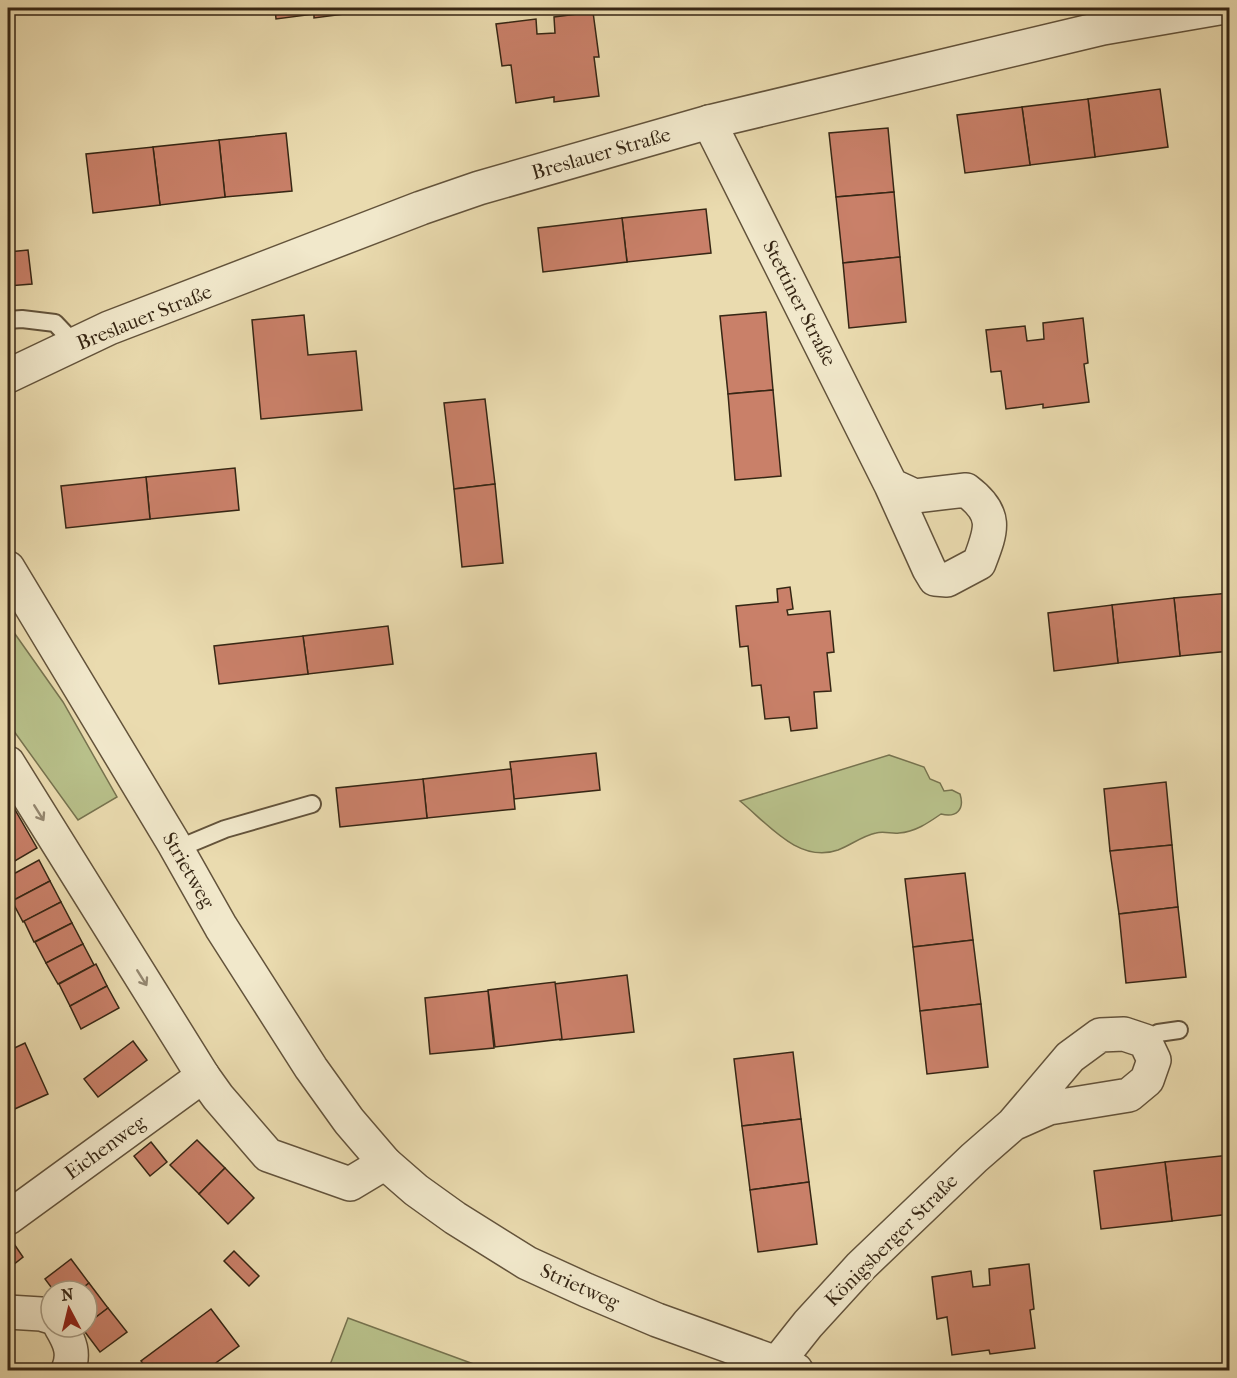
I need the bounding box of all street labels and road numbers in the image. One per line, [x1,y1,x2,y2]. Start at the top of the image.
street label: Breslauer Straße [529,123,673,184]
street label: Stettiner Straße [758,237,841,370]
street label: Breslauer Straße [73,280,215,355]
street label: Strietweg [158,828,220,913]
street label: Eichenweg [60,1110,150,1184]
street label: Königsberger Straße [820,1169,962,1311]
street label: Strietweg [537,1259,623,1314]

